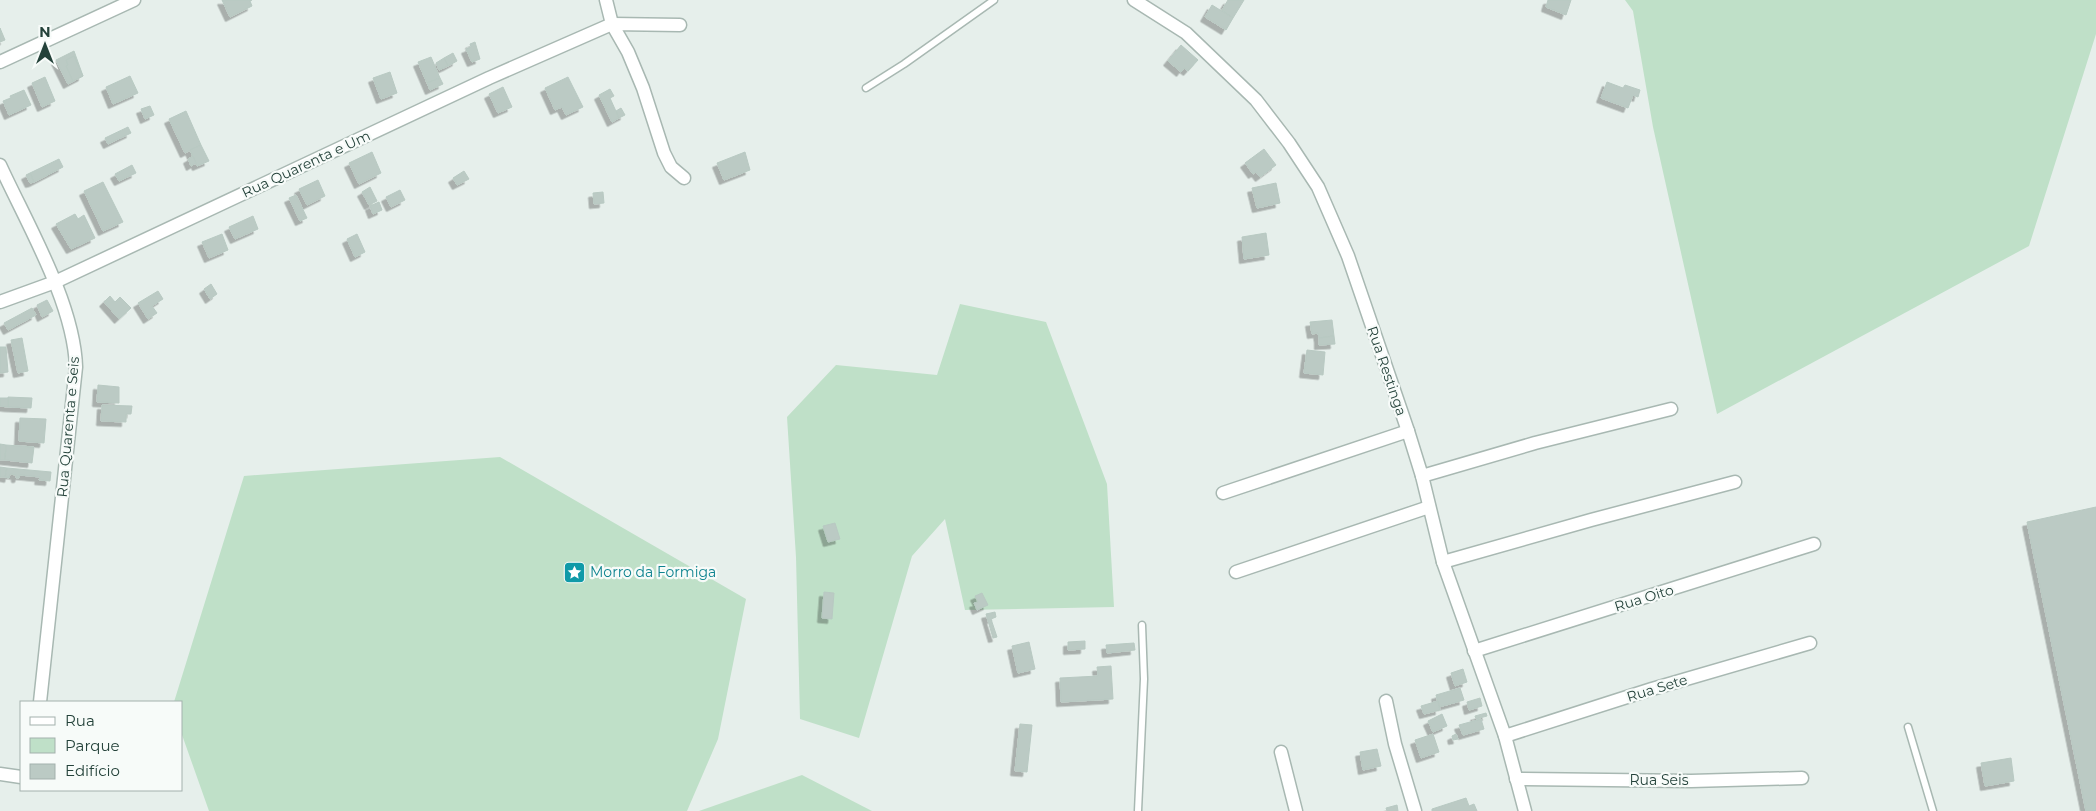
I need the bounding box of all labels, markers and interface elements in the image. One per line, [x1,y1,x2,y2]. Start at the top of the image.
north arrow [20,20,70,70]
text: N [39,23,51,41]
street label: Rua Quarenta e Um [239,126,373,202]
street label: Rua Restinga [1363,324,1411,418]
street label: Rua Quarenta e Seis [53,356,83,498]
place icon: Morro da Formiga [562,560,586,584]
place label: Morro da Formiga [590,563,716,581]
street label: Rua Oito [1612,580,1676,616]
street label: Rua Sete [1625,670,1689,706]
legend [20,701,182,791]
text: Rua [65,711,95,730]
text: Parque [65,736,120,755]
text: Edifício [65,761,120,780]
street label: Rua Seis [1629,771,1689,789]

